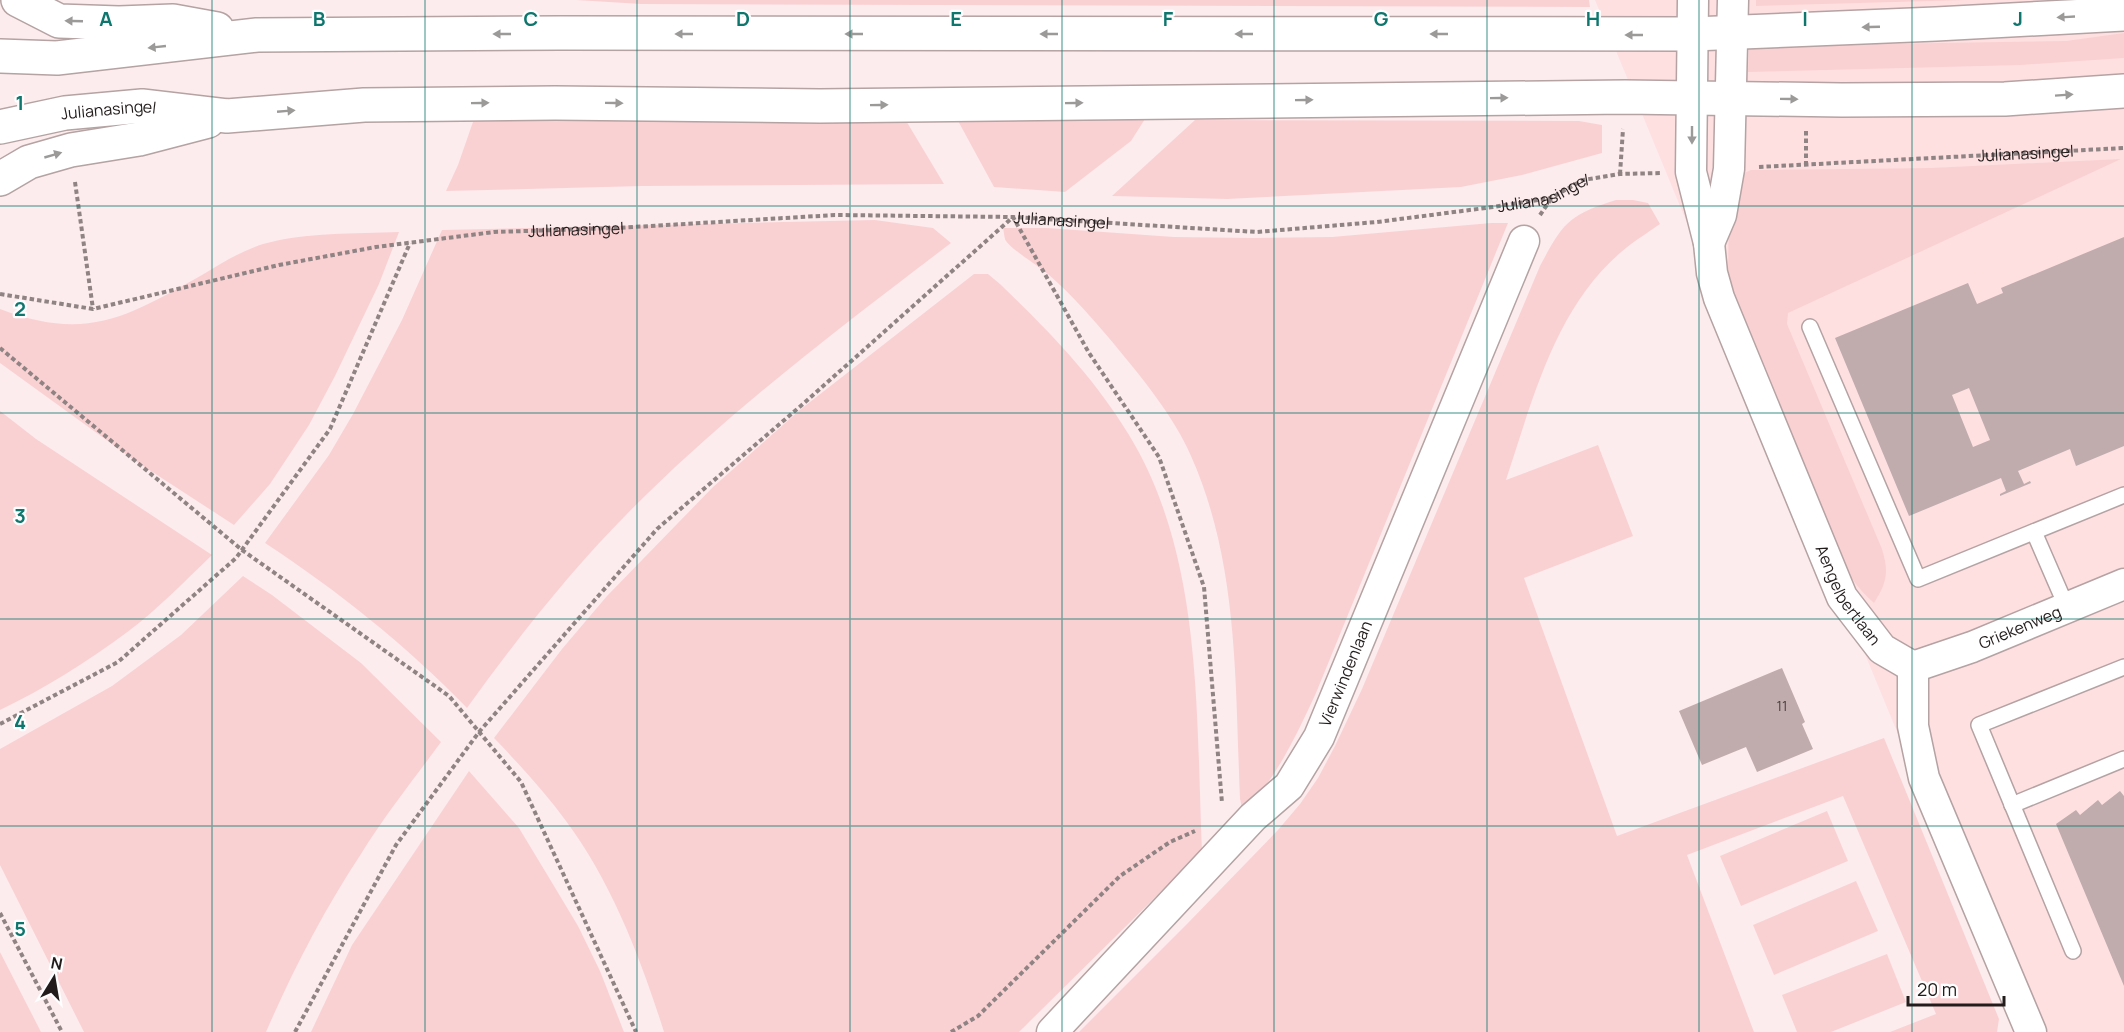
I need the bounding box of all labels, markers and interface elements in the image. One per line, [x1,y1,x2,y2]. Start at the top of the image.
text: A [99,5,113,32]
text: B [313,5,326,32]
text: C [524,5,538,32]
text: D [736,5,750,32]
text: E [950,5,962,32]
text: F [1163,5,1174,32]
text: G [1374,5,1389,32]
text: H [1586,5,1600,32]
text: I [1802,5,1808,32]
text: J [2013,5,2023,32]
one-way arrow [2056,12,2075,22]
one-way arrow [64,17,83,26]
one-way arrow [1861,22,1880,31]
one-way arrow [493,29,512,39]
one-way arrow [674,29,693,39]
one-way arrow [845,29,864,39]
one-way arrow [1040,29,1059,39]
one-way arrow [1235,29,1254,39]
one-way arrow [1430,29,1449,39]
one-way arrow [1625,30,1644,39]
one-way arrow [147,42,166,51]
text: 1 [16,89,24,116]
one-way arrow [2054,90,2073,100]
one-way arrow [1490,93,1509,103]
one-way arrow [1780,94,1799,104]
street label: Julianasingel [58,95,157,125]
one-way arrow [1295,95,1314,105]
one-way arrow [604,98,623,108]
one-way arrow [1064,98,1083,108]
one-way arrow [471,99,490,108]
one-way arrow [869,100,888,110]
one-way arrow [276,106,295,116]
one-way arrow [1687,125,1697,144]
street label: Julianasingel [1977,140,2074,167]
one-way arrow [44,150,62,159]
street label: Julianasingel [1496,168,1590,217]
street label: Julianasingel [1013,206,1110,234]
street label: Julianasingel [528,217,625,242]
text: 2 [14,295,26,322]
text: 3 [14,502,26,529]
street label: Aengelbertlaan [1811,542,1886,650]
street label: Griekenweg [1975,600,2064,654]
street label: Vierwindenlaan [1314,617,1377,730]
house number: 11 [1777,696,1787,715]
text: 4 [14,708,26,735]
text: 5 [14,915,26,942]
north arrow [24,948,84,1008]
text: N [49,951,65,975]
scale bar [1908,969,2004,1007]
text: 20 m [1917,977,1957,1001]

